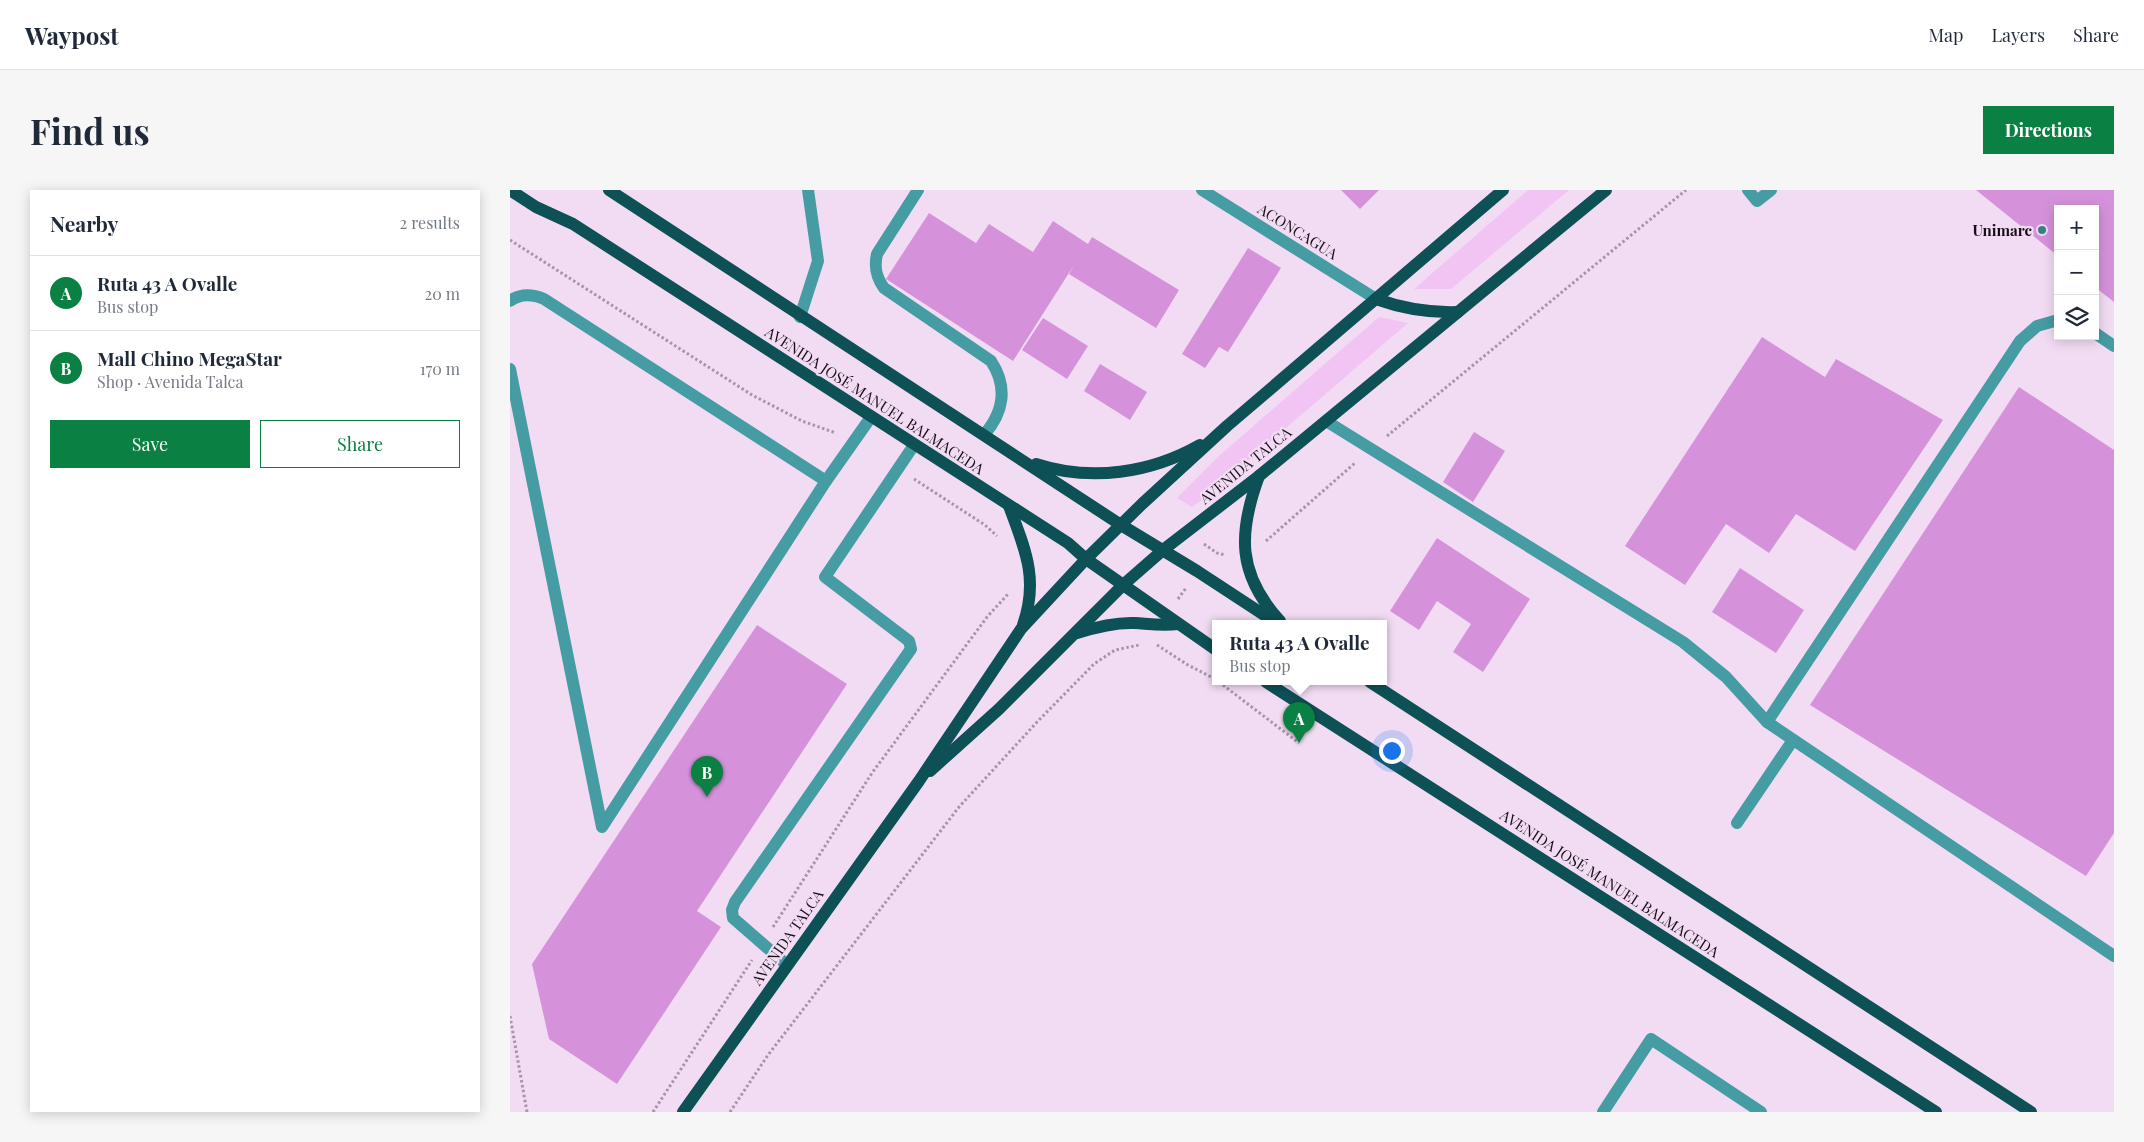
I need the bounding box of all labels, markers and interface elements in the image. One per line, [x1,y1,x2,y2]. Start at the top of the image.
text: Waypost [25,19,119,51]
text: Map [1928,23,1963,47]
text: Layers [1991,23,2045,47]
text: Share [2073,23,2119,47]
button: Directions [1983,106,2114,154]
text: Find us [30,107,150,154]
street label: ACONCAGUA [1253,198,1342,264]
map controls [2054,205,2099,340]
button: + [2054,205,2099,250]
text: Nearby [50,209,119,237]
text: 2 results [400,212,460,233]
place label: Unimarc [1972,220,2033,240]
marker: Unimarc [2036,224,2048,236]
button: − [2054,250,2099,295]
text: Ruta 43 A Ovalle [97,270,237,296]
text: A [61,283,71,304]
text: 20 m [425,283,460,304]
button: layers [2054,295,2099,340]
text: Bus stop [97,296,158,317]
street label: AVENIDA JOSÉ MANUEL BALMACEDA [761,321,989,479]
text: Mall Chino MegaStar [97,345,282,371]
text: B [61,358,71,379]
text: 170 m [420,358,460,379]
text: Shop · Avenida Talca [97,371,243,392]
button: Save [50,420,250,468]
button: Share [260,420,460,468]
street label: AVENIDA TALCA [1194,421,1295,509]
popup [1212,620,1387,685]
text: Ruta 43 A Ovalle [1229,629,1370,655]
text: Bus stop [1229,655,1291,676]
pin: A [1283,702,1315,743]
your location [1379,738,1405,764]
pin: B [691,756,723,797]
street label: AVENIDA JOSÉ MANUEL BALMACEDA [1496,804,1724,962]
street label: AVENIDA TALCA [746,885,828,990]

